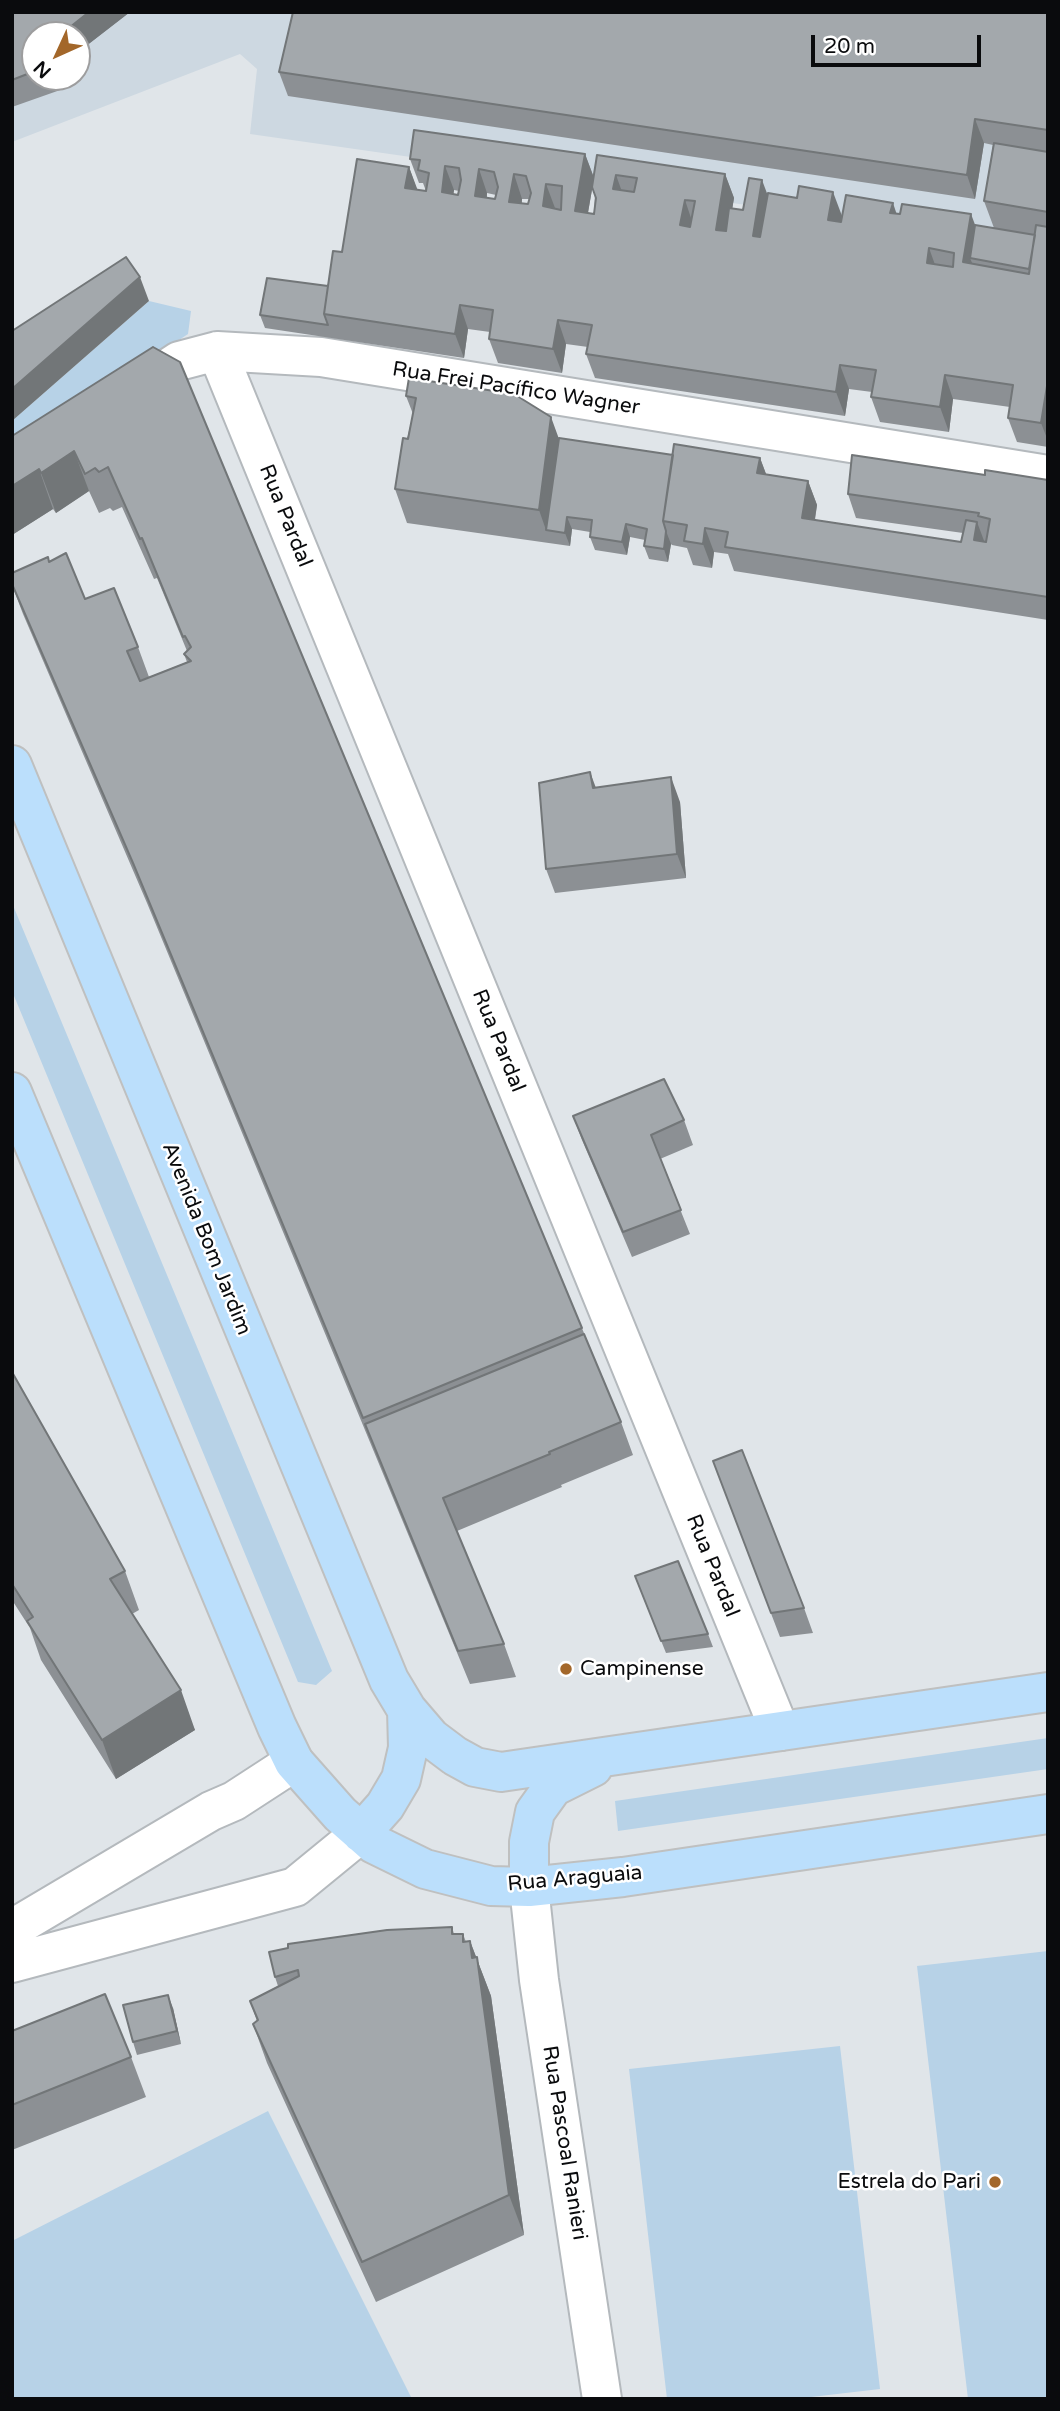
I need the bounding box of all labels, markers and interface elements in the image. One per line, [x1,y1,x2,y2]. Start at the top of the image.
north arrow [21,21,91,91]
scale bar [815,21,985,65]
text: 20 m [824,34,875,59]
text: N [29,56,56,83]
street label: Rua Frei Pacífico Wagner [390,357,642,421]
street label: Rua Pardal [253,461,317,571]
street label: Rua Pardal [466,986,530,1096]
street label: Avenida Bom Jardim [156,1139,256,1339]
street label: Rua Pardal [680,1511,744,1621]
place label: Campinense [580,1656,704,1682]
marker: Campinense [558,1661,574,1677]
street label: Rua Araguaia [507,1861,643,1897]
street label: Rua Pascoal Ranieri [536,2044,592,2242]
place label: Estrela do Pari [837,2169,981,2195]
marker: Estrela do Pari [987,2174,1003,2190]

